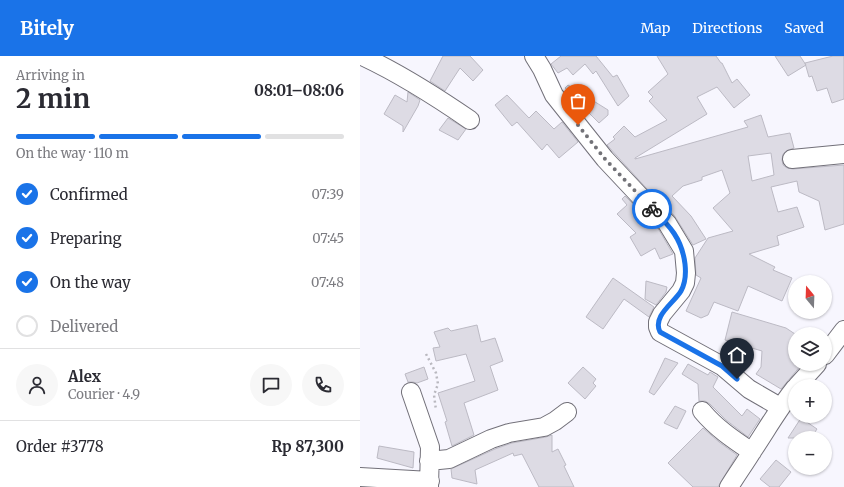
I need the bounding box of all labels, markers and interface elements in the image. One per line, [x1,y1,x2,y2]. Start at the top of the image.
text: Bitely [20,16,74,40]
text: Map [640,19,670,37]
text: Directions [692,19,762,37]
text: Saved [784,19,824,37]
text: Arriving in [16,67,85,84]
text: 08:01–08:06 [254,81,344,100]
text: 2 min [16,82,90,115]
pin [561,84,595,125]
icon: bag [567,90,589,112]
text: On the way · 110 m [16,145,129,162]
icon: check [16,183,38,205]
text: Confirmed [50,185,128,204]
text: 07:39 [311,186,344,203]
courier [632,189,672,229]
icon: bike [641,198,663,220]
icon: check [16,227,38,249]
text: Preparing [50,229,122,248]
text: 07:45 [312,230,344,247]
icon: check [16,271,38,293]
text: On the way [50,273,131,292]
text: 07:48 [311,274,344,291]
north arrow [788,275,832,319]
map controls [788,275,832,475]
text: Delivered [50,317,118,336]
button: layers [788,327,832,371]
pin [720,338,754,379]
icon: home [726,344,748,366]
button: person [16,364,58,406]
button: chat [250,364,292,406]
button: phone [302,364,344,406]
text: Alex [68,367,101,386]
button: + [788,379,832,423]
text: Courier · 4.9 [68,386,140,403]
button: − [788,431,832,475]
text: Order #3778 [16,437,104,456]
text: Rp 87,300 [271,437,344,456]

